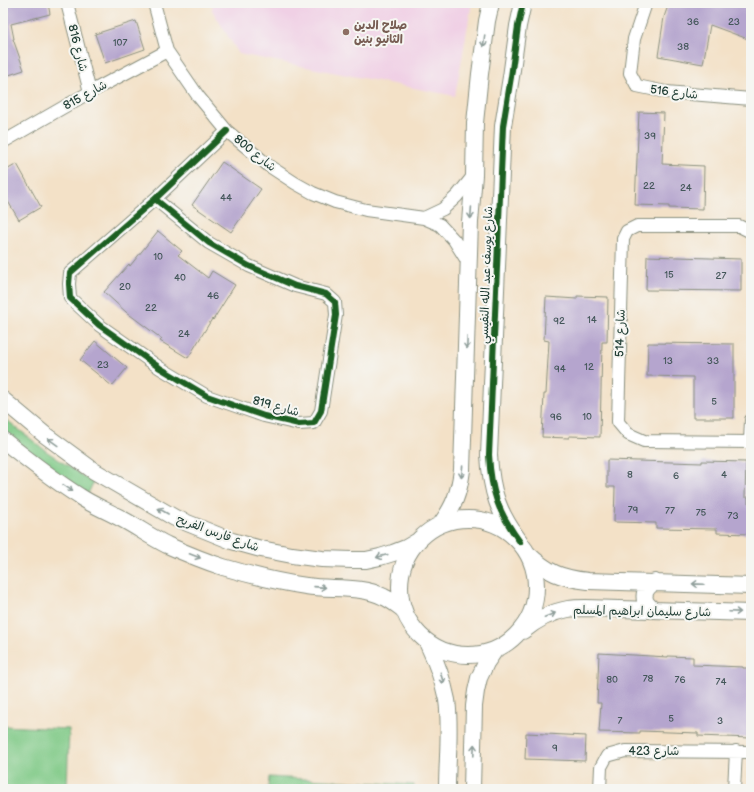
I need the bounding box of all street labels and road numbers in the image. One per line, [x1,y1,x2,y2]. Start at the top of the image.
street label: شارع 816 [63,23,91,74]
street label: شارع 815 [61,77,110,114]
street label: شارع 516 [649,82,699,104]
street label: شارع 800 [230,132,279,176]
street label: شارع يوسف عبد الله النفيسي [477,206,499,344]
street label: شارع 514 [612,309,630,357]
street label: شارع 819 [251,393,301,421]
street label: شارع فارس الفريح [174,512,261,556]
street label: شارع سليمان ابراهيم المسلم [573,603,711,621]
street label: شارع 423 [629,744,679,760]

